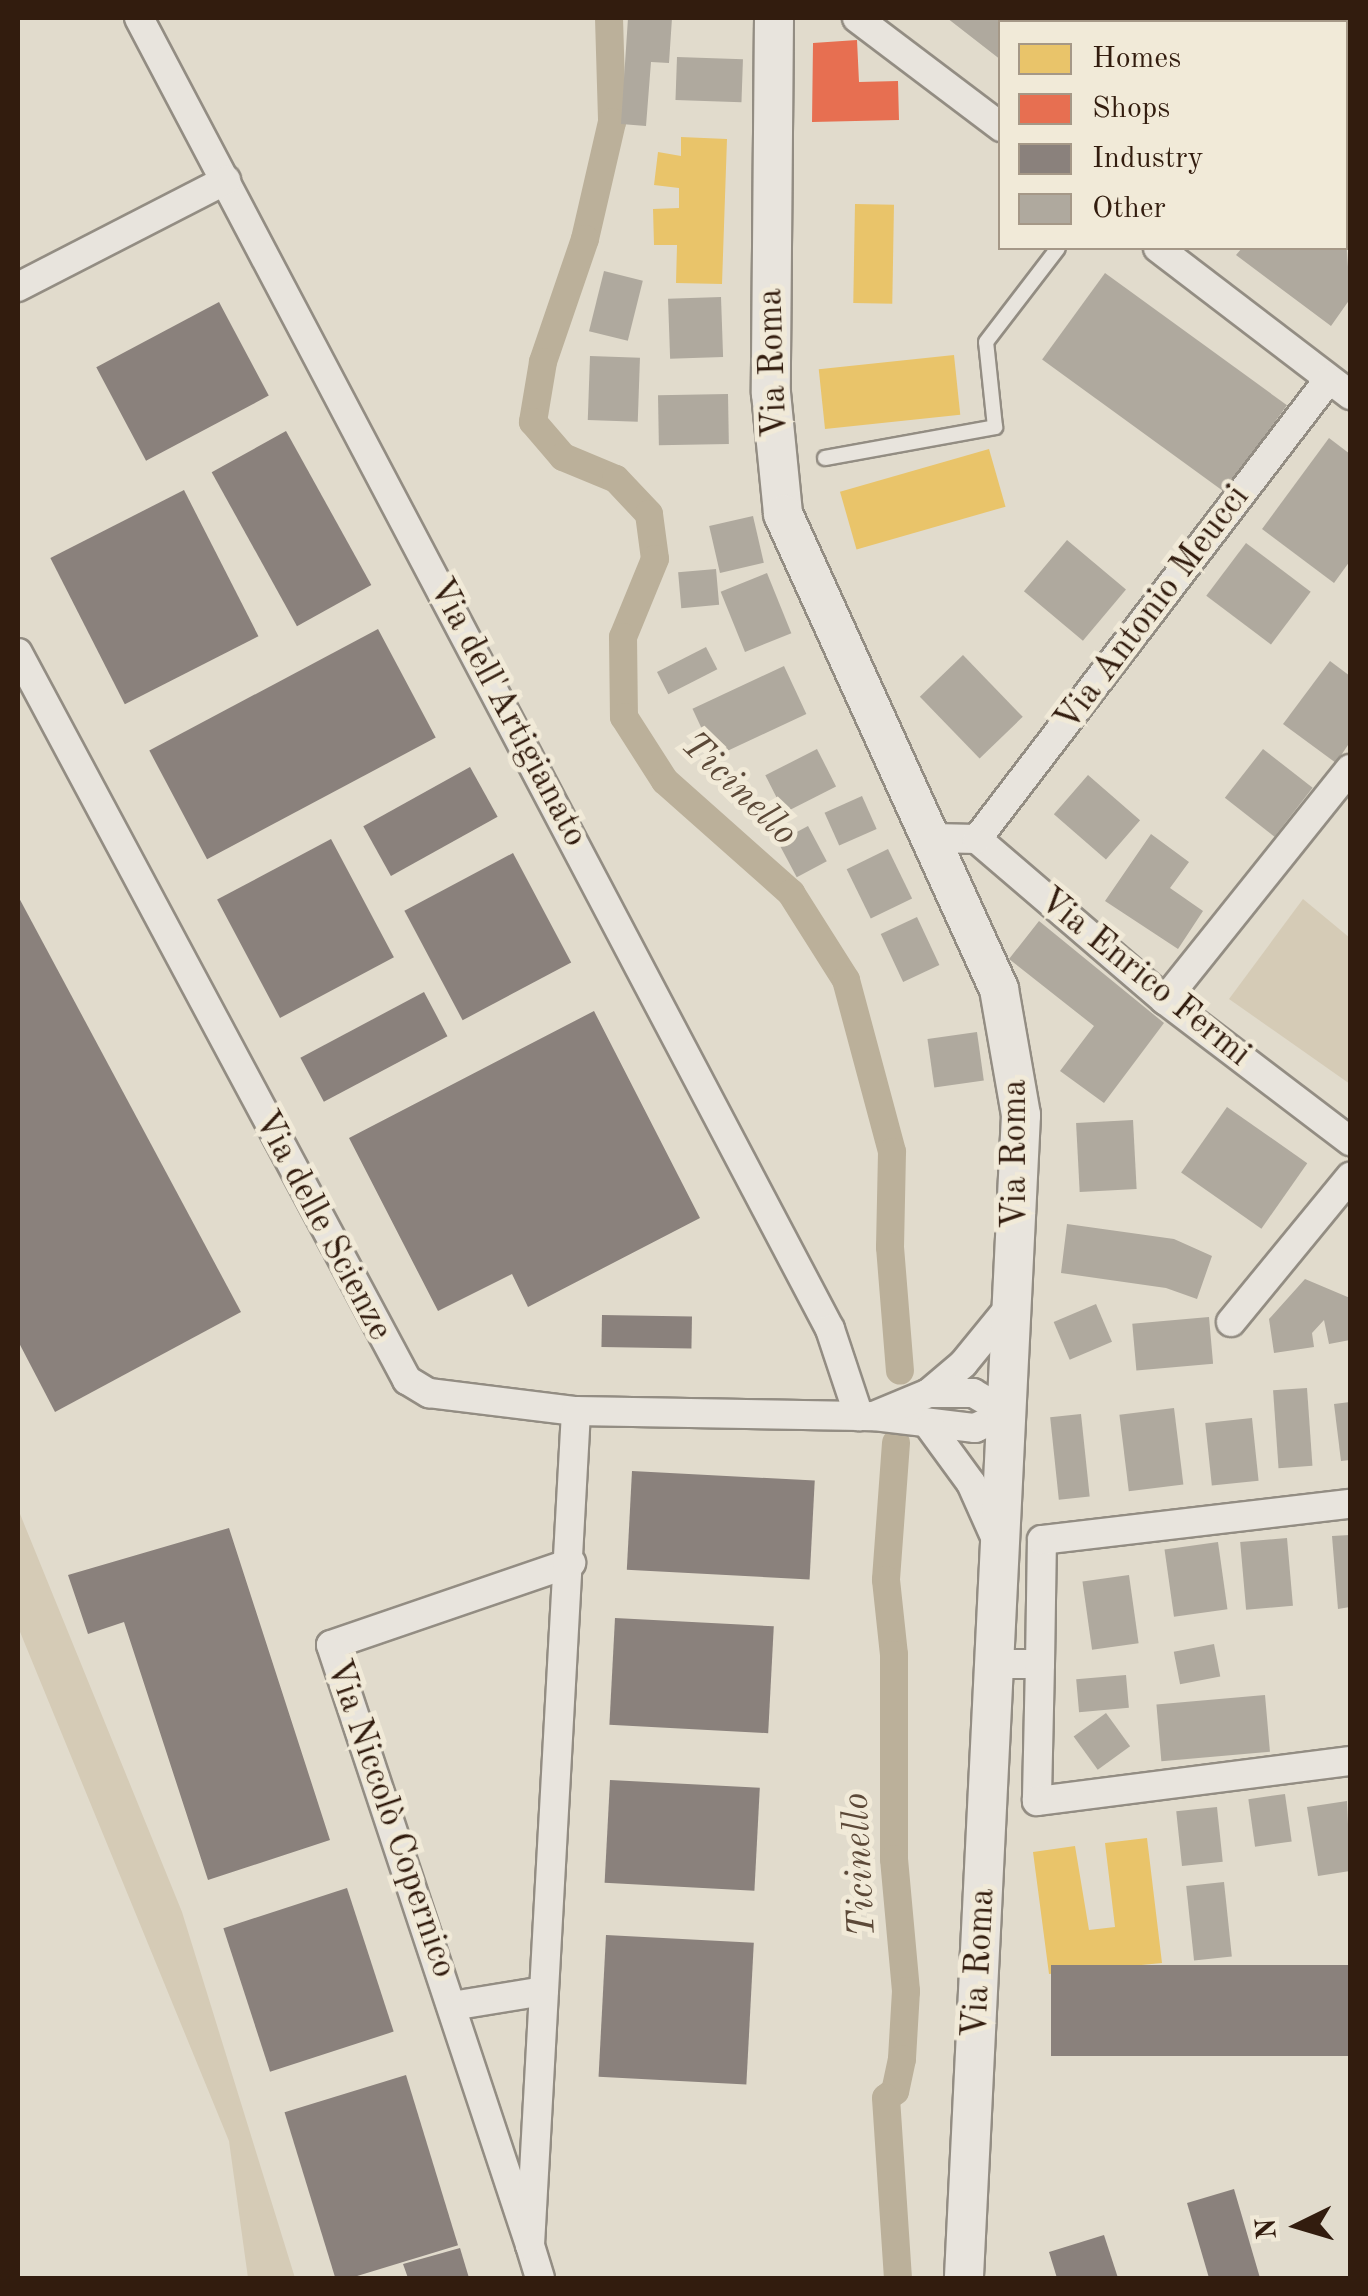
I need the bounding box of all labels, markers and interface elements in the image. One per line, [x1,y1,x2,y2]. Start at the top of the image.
legend [998,20,1348,250]
text: Homes [1092,44,1181,74]
text: Shops [1092,94,1170,124]
text: Industry [1092,144,1203,174]
text: Other [1092,194,1166,224]
street label: Via Roma [750,288,798,438]
street label: Via Antonio Meucci [1047,478,1259,740]
street label: Via dell'Artigianato [419,572,595,854]
water label: Ticinello [670,723,806,857]
street label: Via Enrico Fermi [1030,880,1258,1076]
street label: Via Roma [995,1079,1037,1229]
street label: Via delle Scienze [244,1104,400,1348]
street label: Via Niccolò Copernico [316,1655,464,1983]
water label: Ticinello [834,1792,888,1938]
street label: Via Roma [955,1887,1005,2039]
north arrow [1248,2176,1348,2276]
text: N [1253,2217,1283,2240]

